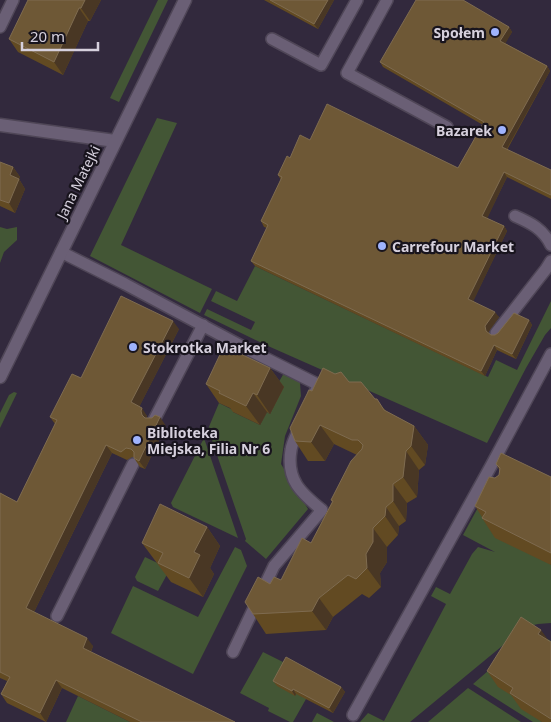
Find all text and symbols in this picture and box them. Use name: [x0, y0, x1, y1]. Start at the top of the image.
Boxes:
scale bar: [22, 20, 99, 52]
place label: Społem: [433, 23, 485, 42]
text: 20 m: [30, 26, 65, 46]
marker: Społem: [489, 26, 501, 38]
place label: Bazarek: [436, 121, 492, 140]
marker: Bazarek: [496, 124, 508, 136]
street label: Jana Matejki: [51, 142, 104, 224]
place label: Carrefour Market: [392, 237, 514, 256]
marker: Carrefour Market: [376, 240, 388, 252]
place label: Stokrotka Market: [143, 338, 267, 357]
marker: Stokrotka Market: [127, 341, 139, 353]
place label: Biblioteka Miejska, Filia Nr 6: [147, 423, 270, 458]
marker: Biblioteka Miejska, Filia Nr 6: [131, 434, 143, 446]

